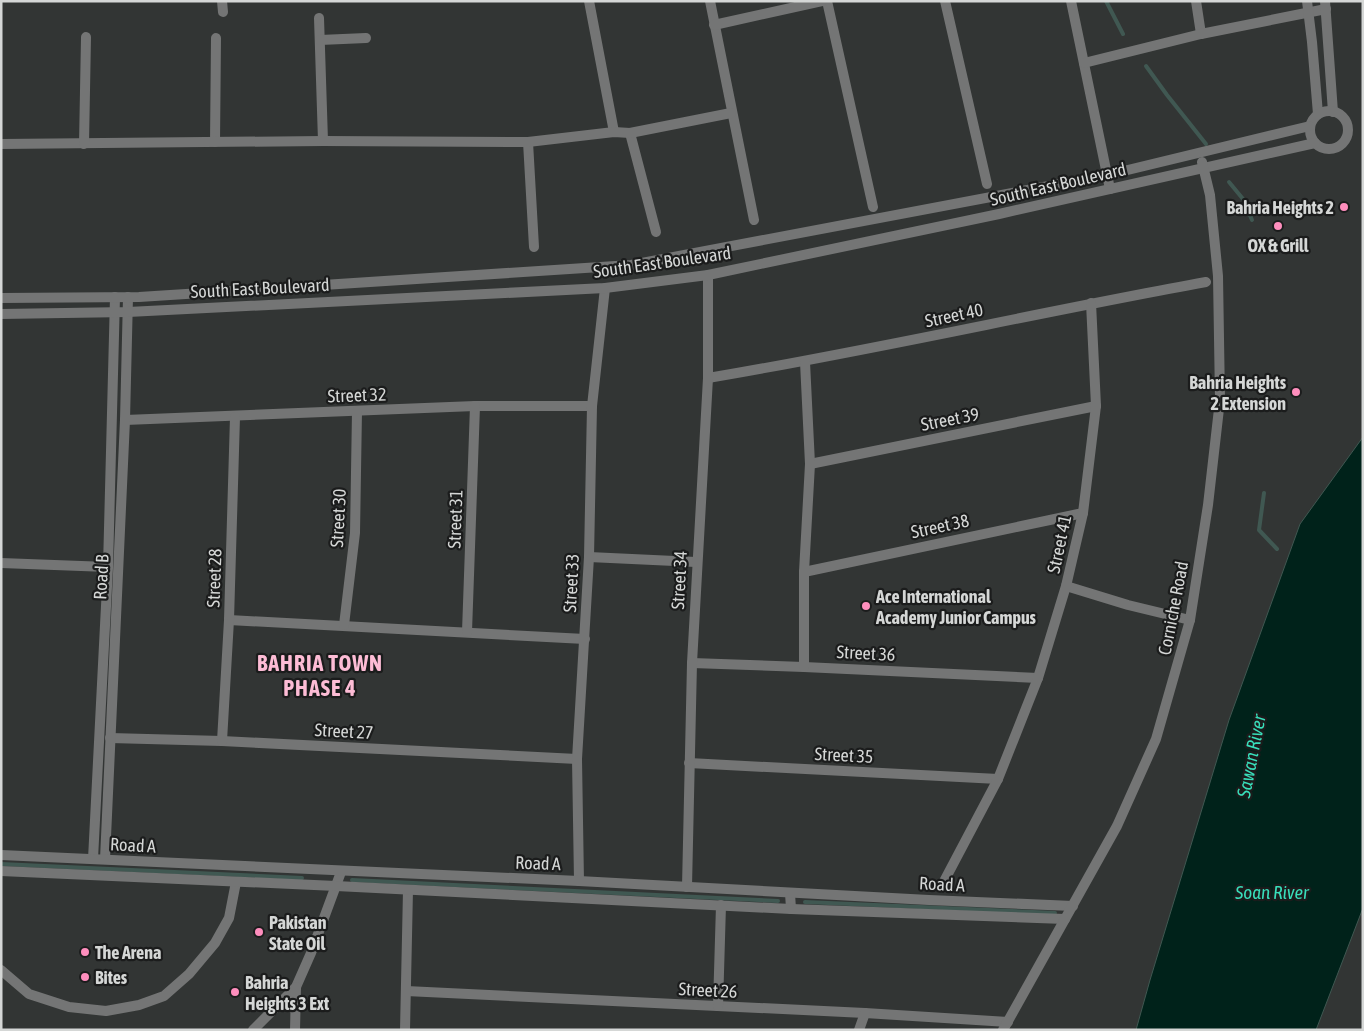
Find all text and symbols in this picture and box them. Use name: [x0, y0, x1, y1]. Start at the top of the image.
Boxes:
street label: South East Boulevard: [988, 158, 1128, 210]
place label: Bahria Heights 2: [1226, 197, 1334, 218]
marker: Bahria Heights 2: [1338, 201, 1350, 213]
marker: OX & Grill: [1272, 220, 1284, 232]
place label: OX & Grill: [1247, 235, 1309, 256]
street label: South East Boulevard: [592, 242, 732, 282]
street label: South East Boulevard: [190, 274, 330, 302]
street label: Street 40: [923, 299, 985, 331]
place label: Bahria Heights 2 Extension: [1189, 372, 1287, 414]
street label: Street 32: [327, 383, 387, 407]
marker: Bahria Heights 2 Extension: [1290, 386, 1302, 398]
street label: Street 39: [919, 403, 981, 435]
street label: Street 30: [326, 488, 350, 548]
street label: Street 31: [443, 489, 467, 549]
street label: Street 38: [909, 510, 971, 542]
street label: Street 41: [1043, 513, 1075, 575]
street label: Street 28: [202, 548, 226, 608]
street label: Street 34: [667, 550, 691, 610]
street label: Road B: [89, 553, 113, 600]
street label: Street 33: [559, 553, 583, 613]
street label: Corniche Road: [1154, 559, 1192, 657]
place label: Ace International Academy Junior Campus: [875, 586, 1037, 628]
marker: Ace International Academy Junior Campus: [860, 600, 872, 612]
street label: Street 36: [836, 641, 896, 665]
district label: BAHRIA TOWN PHASE 4: [257, 650, 383, 701]
water label: Sawan River: [1232, 711, 1270, 800]
street label: Street 27: [314, 719, 374, 743]
street label: Street 35: [814, 743, 874, 767]
street label: Road A: [110, 833, 157, 857]
street label: Road A: [515, 852, 561, 874]
street label: Road A: [919, 872, 966, 896]
water label: Soan River: [1234, 881, 1310, 903]
place label: Pakistan State Oil: [269, 912, 327, 954]
marker: Pakistan State Oil: [253, 926, 265, 938]
place label: The Arena: [95, 942, 161, 963]
marker: The Arena: [79, 946, 91, 958]
place label: Bites: [95, 967, 128, 988]
marker: Bites: [79, 971, 91, 983]
place label: Bahria Heights 3 Ext: [245, 972, 330, 1014]
street label: Street 26: [678, 978, 738, 1002]
marker: Bahria Heights 3 Ext: [229, 986, 241, 998]

